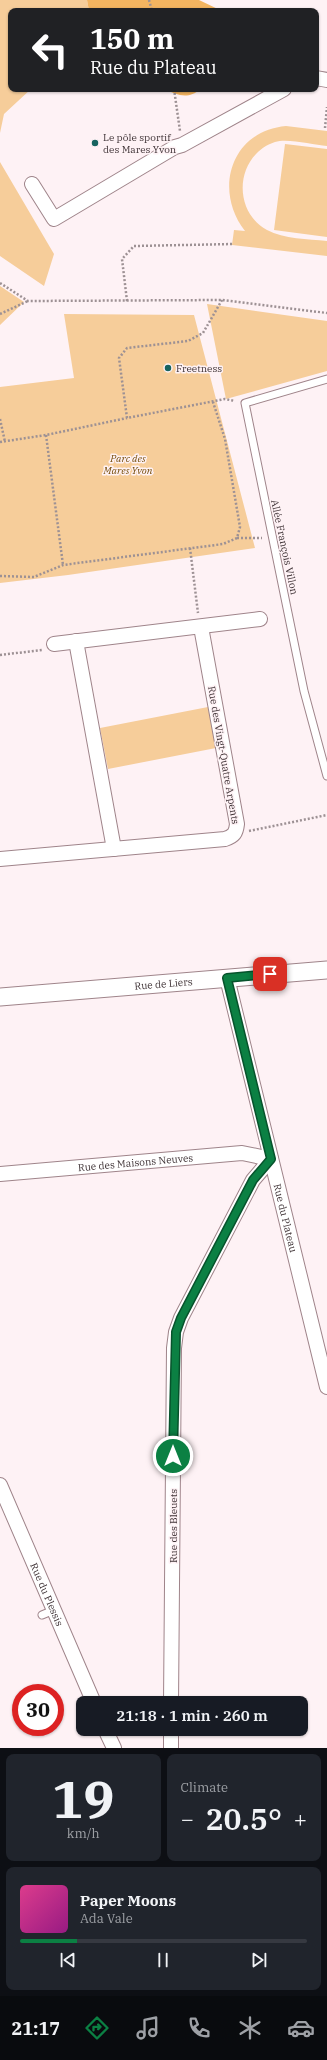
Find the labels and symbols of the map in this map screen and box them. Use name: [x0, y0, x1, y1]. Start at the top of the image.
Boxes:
place label: Le pôle sportif des Mares Yvon: [103, 131, 177, 156]
marker: Le pôle sportif des Mares Yvon: [90, 138, 100, 148]
place label: Freetness: [176, 362, 222, 375]
marker: Freetness: [163, 363, 173, 373]
park label: Parc des Mares Yvon: [103, 452, 153, 477]
street label: Allée François Villon: [268, 498, 301, 596]
street label: Rue des Vingt-Quatre Arpents: [205, 685, 242, 825]
pin: [253, 957, 287, 991]
street label: Rue de Liers: [134, 975, 193, 993]
street label: Rue des Maisons Neuves: [77, 1151, 194, 1174]
street label: Rue du Plateau: [270, 1182, 300, 1254]
position arrow: [152, 1435, 194, 1477]
street label: Rue des Bleuets: [167, 1489, 180, 1563]
street label: Rue du Plessis: [27, 1561, 66, 1628]
speed limit sign: 30: [12, 1684, 64, 1736]

